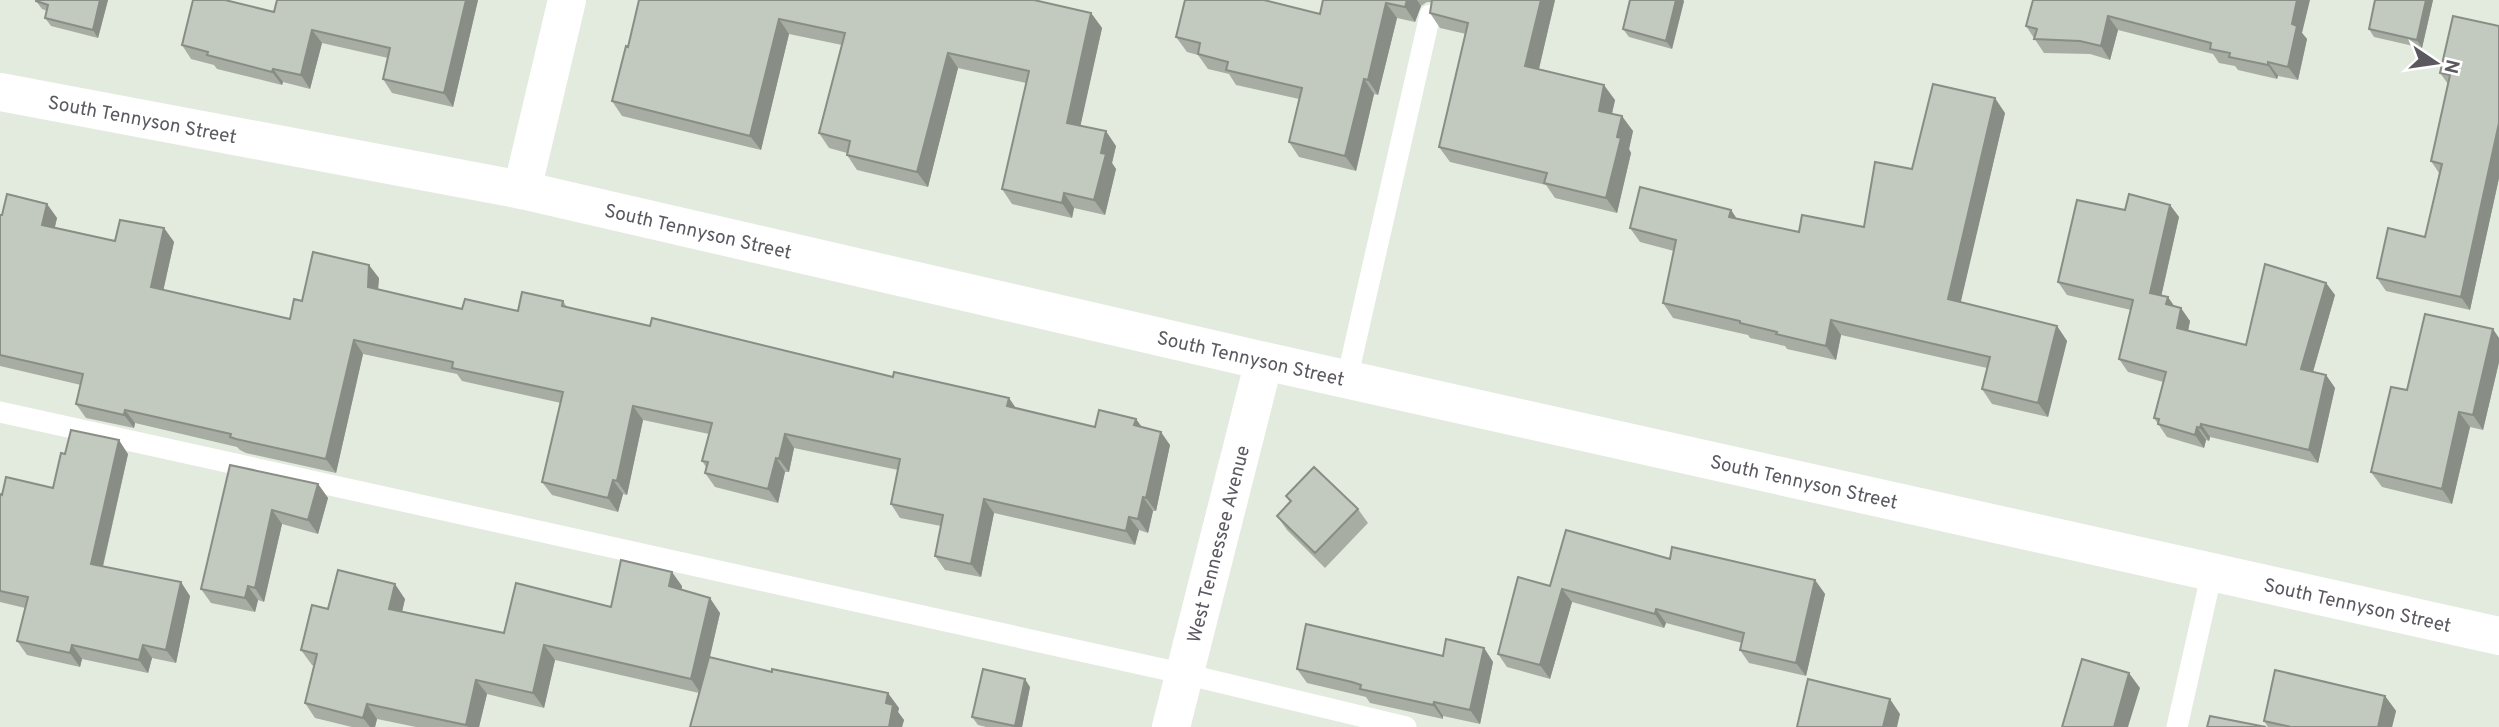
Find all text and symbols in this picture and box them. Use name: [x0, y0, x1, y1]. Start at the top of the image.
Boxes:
north arrow: [2401, 28, 2471, 98]
text: N: [2437, 57, 2464, 76]
street label: South Tennyson Street: [46, 91, 238, 150]
street label: South Tennyson Street: [602, 199, 794, 266]
street label: South Tennyson Street: [1154, 327, 1346, 393]
street label: West Tennessee Avenue: [1183, 443, 1256, 646]
street label: South Tennyson Street: [1708, 451, 1900, 516]
street label: South Tennyson Street: [2261, 574, 2453, 639]

